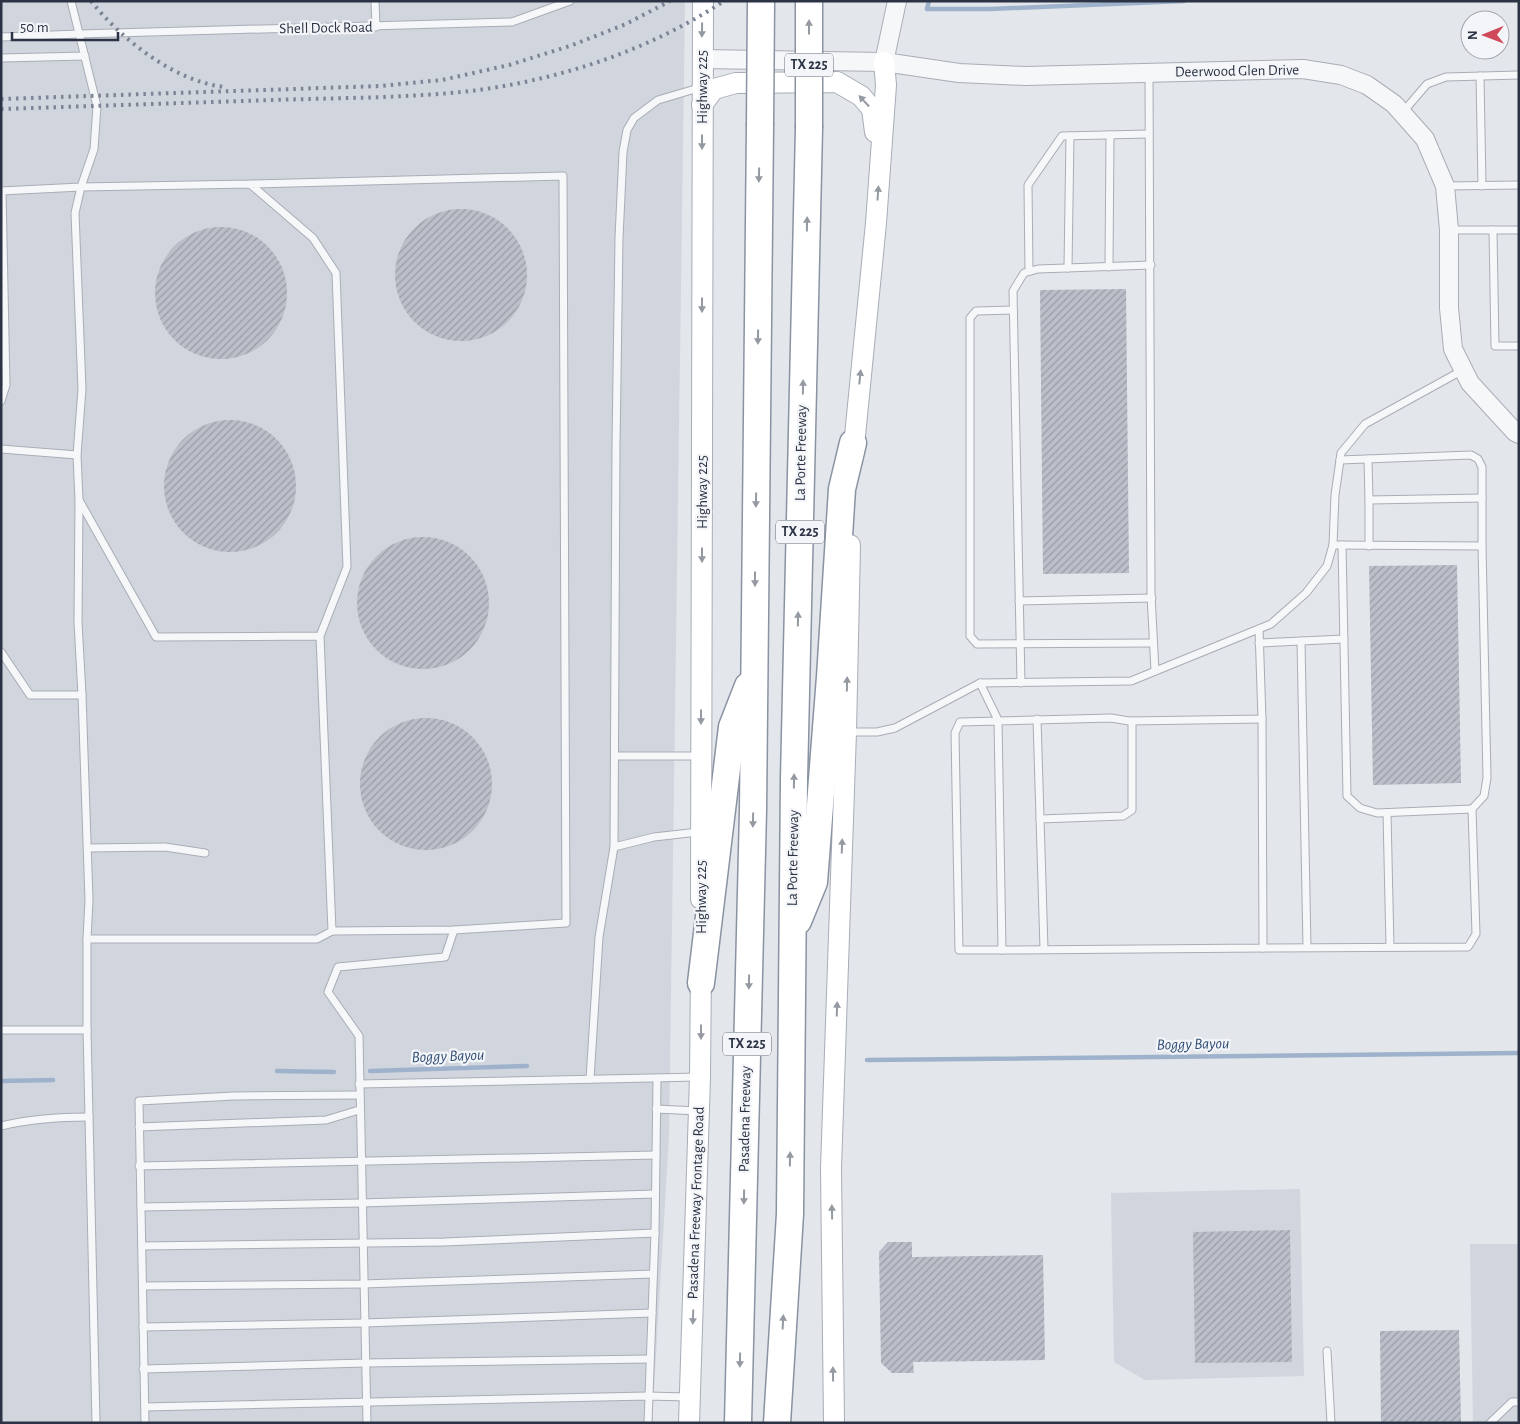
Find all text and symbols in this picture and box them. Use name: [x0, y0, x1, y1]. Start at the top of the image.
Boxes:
scale bar: [12, 10, 119, 42]
north arrow: [1460, 10, 1510, 60]
one-way arrow: [805, 19, 813, 35]
text: 50 m: [20, 20, 49, 35]
street label: Shell Dock Road: [279, 20, 373, 36]
one-way arrow: [698, 22, 706, 38]
text: N: [1466, 30, 1480, 40]
street label: Highway 225: [695, 50, 710, 124]
road number: TX 225: [785, 54, 833, 76]
street label: Deerwood Glen Drive: [1175, 62, 1299, 80]
one-way arrow: [859, 95, 870, 107]
one-way arrow: [698, 135, 706, 151]
one-way arrow: [755, 167, 763, 183]
one-way arrow: [875, 185, 883, 201]
one-way arrow: [803, 216, 811, 232]
one-way arrow: [698, 297, 706, 313]
one-way arrow: [754, 329, 762, 345]
one-way arrow: [856, 369, 864, 385]
one-way arrow: [799, 378, 807, 394]
street label: La Porte Freeway: [793, 404, 809, 501]
street label: Highway 225: [695, 455, 710, 529]
one-way arrow: [752, 492, 760, 508]
road number: TX 225: [776, 520, 824, 544]
one-way arrow: [698, 547, 706, 563]
one-way arrow: [751, 571, 759, 587]
one-way arrow: [794, 611, 802, 627]
one-way arrow: [843, 676, 851, 692]
one-way arrow: [697, 710, 705, 726]
one-way arrow: [790, 773, 798, 789]
street label: La Porte Freeway: [785, 809, 801, 906]
one-way arrow: [748, 812, 756, 828]
one-way arrow: [838, 838, 846, 854]
street label: Highway 225: [694, 860, 709, 934]
one-way arrow: [744, 974, 752, 990]
one-way arrow: [833, 1001, 841, 1017]
one-way arrow: [697, 1024, 705, 1040]
road number: TX 225: [723, 1032, 771, 1056]
water label: Boggy Bayou: [1156, 1035, 1230, 1053]
water label: Boggy Bayou: [411, 1047, 485, 1065]
street label: Pasadena Freeway: [737, 1065, 753, 1172]
street label: Pasadena Freeway Frontage Road: [685, 1106, 707, 1300]
one-way arrow: [786, 1151, 794, 1167]
one-way arrow: [739, 1189, 747, 1205]
one-way arrow: [827, 1203, 835, 1219]
one-way arrow: [689, 1309, 697, 1325]
one-way arrow: [780, 1313, 788, 1329]
one-way arrow: [736, 1352, 744, 1368]
one-way arrow: [829, 1366, 837, 1382]

